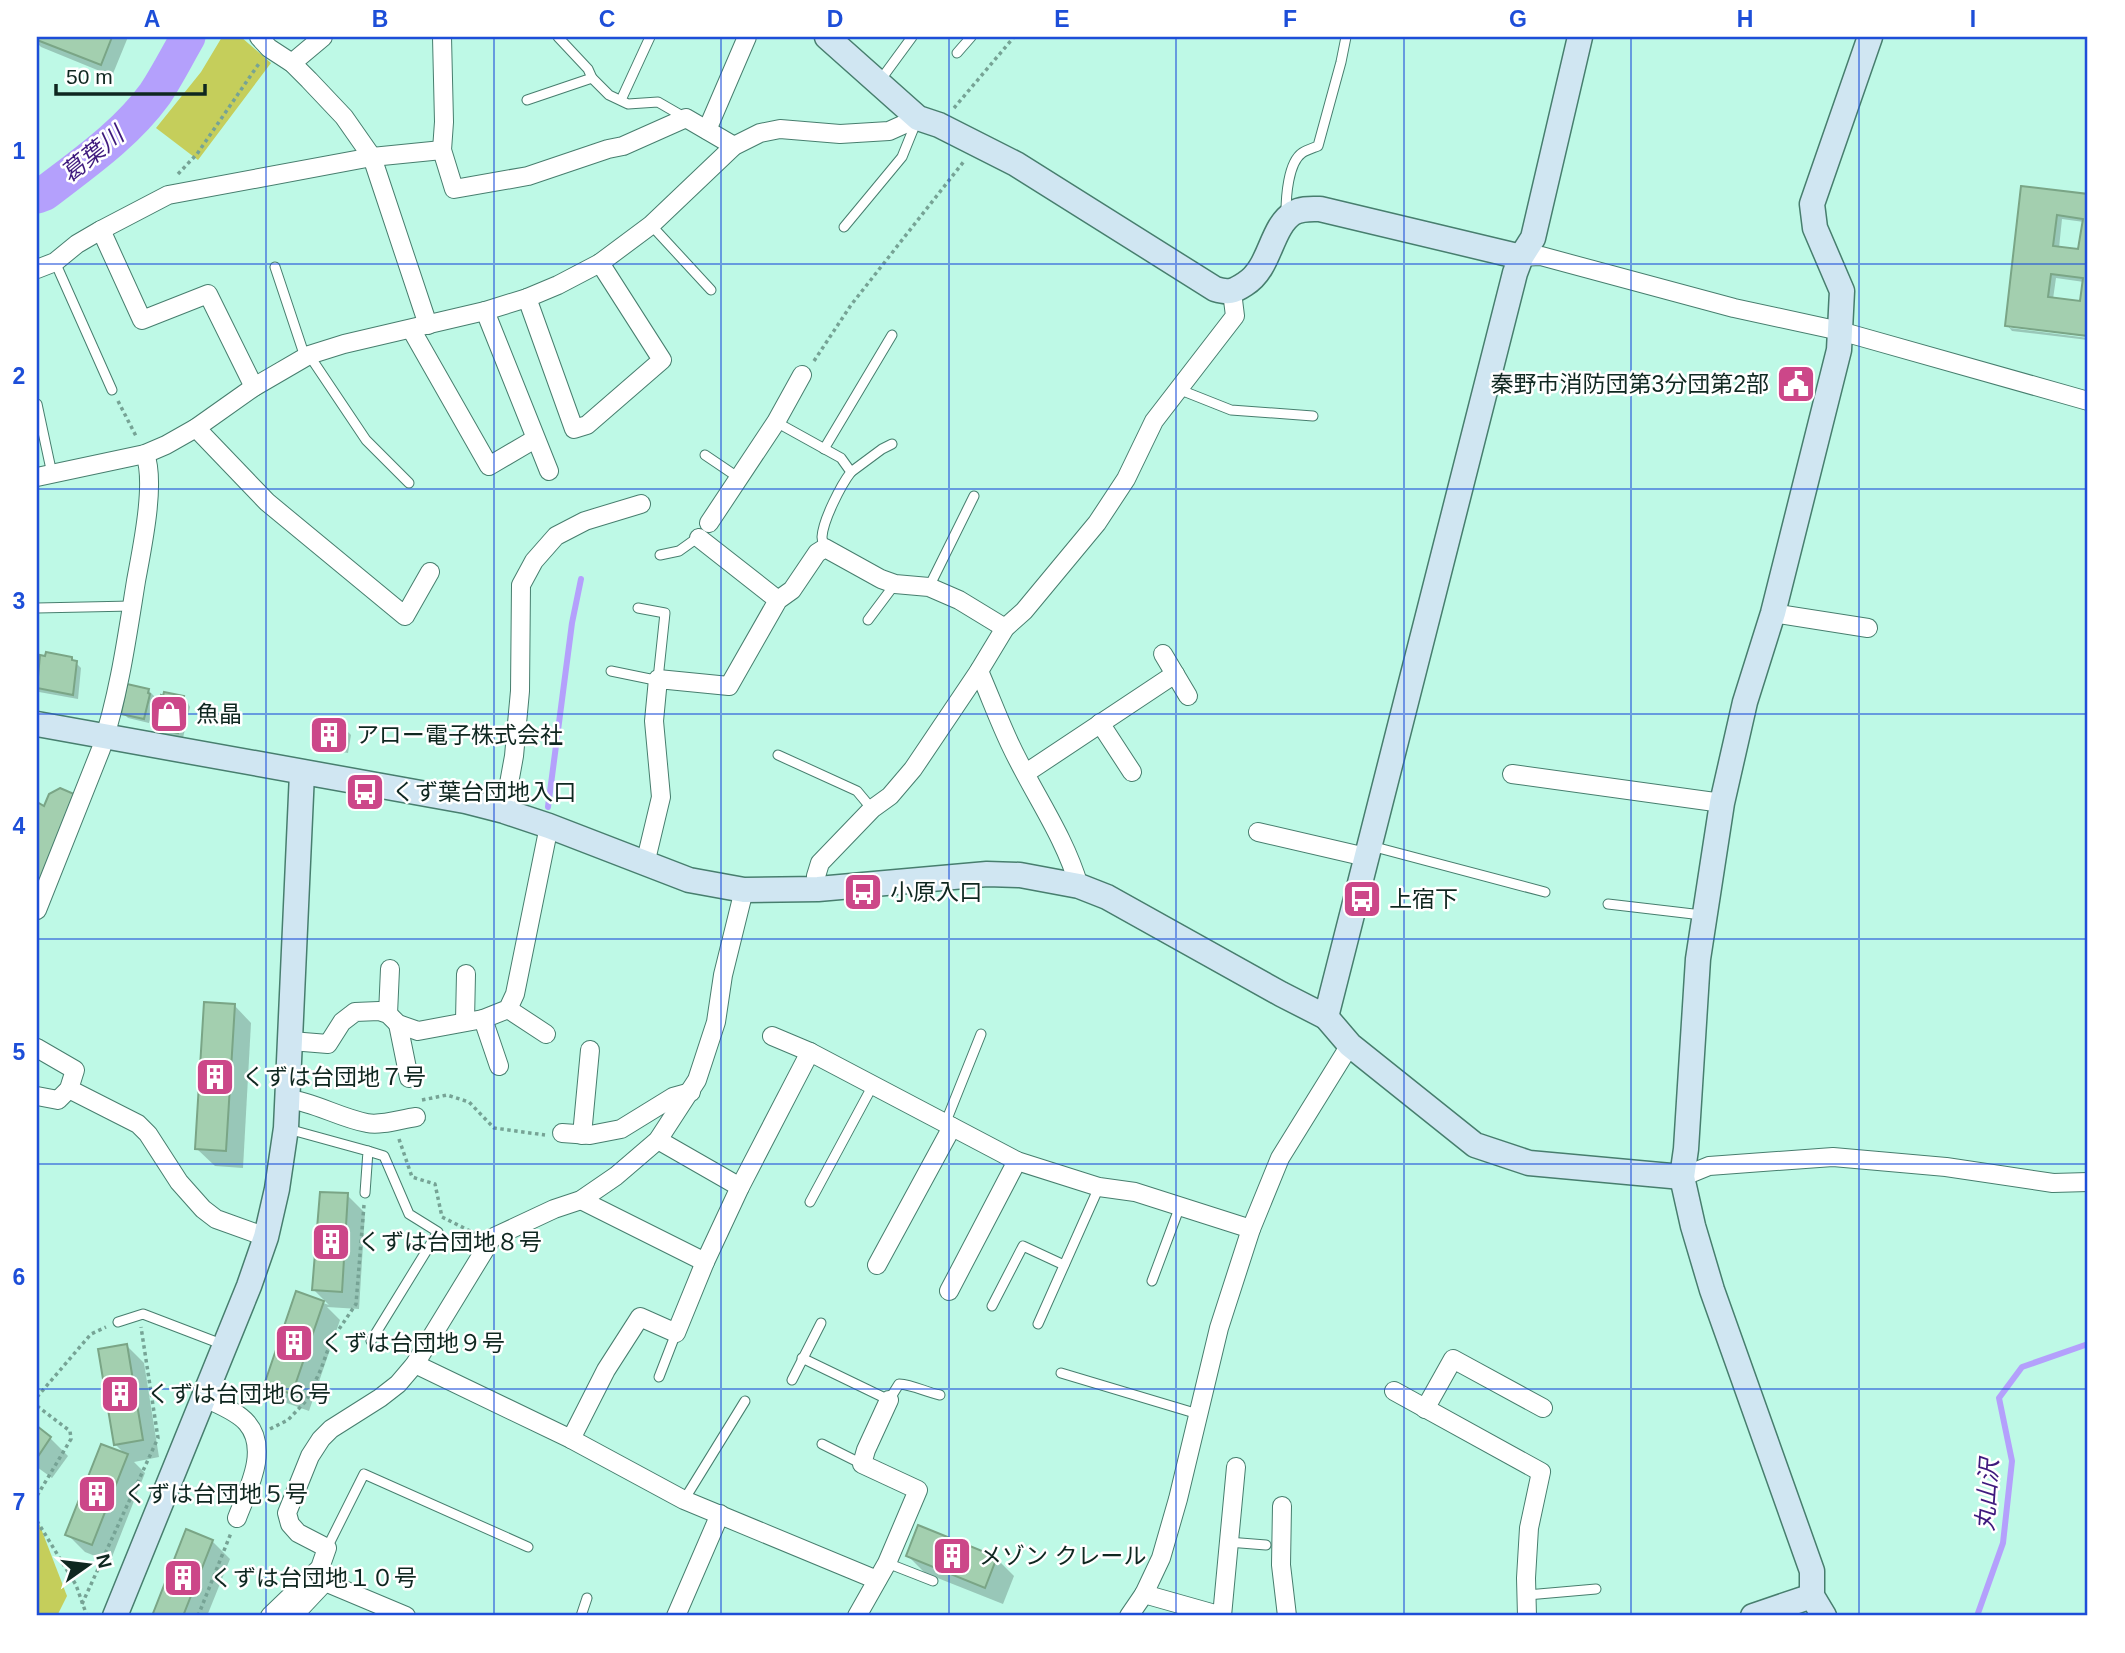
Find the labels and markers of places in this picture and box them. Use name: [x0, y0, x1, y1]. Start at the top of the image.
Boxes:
public building icon: 秦野市消防団第3分団第2部: [1775, 363, 1817, 405]
place label: 秦野市消防団第3分団第2部: [1490, 371, 1769, 397]
shop icon: 魚晶: [148, 693, 190, 735]
place label: 魚晶: [196, 701, 242, 727]
building icon: アロー電子株式会社: [308, 714, 350, 756]
place label: アロー電子株式会社: [356, 722, 563, 748]
bus stop icon: くず葉台団地入口: [344, 771, 386, 813]
place label: くず葉台団地入口: [392, 779, 576, 805]
bus stop icon: 小原入口: [842, 871, 884, 913]
bus stop icon: 上宿下: [1341, 878, 1383, 920]
place label: 小原入口: [890, 879, 982, 905]
place label: 上宿下: [1389, 886, 1458, 912]
building icon: くずは台団地７号: [194, 1056, 236, 1098]
place label: くずは台団地７号: [242, 1064, 426, 1090]
building icon: くずは台団地８号: [310, 1221, 352, 1263]
place label: くずは台団地８号: [358, 1229, 542, 1255]
building icon: くずは台団地９号: [273, 1322, 315, 1364]
place label: くずは台団地９号: [321, 1330, 505, 1356]
building icon: くずは台団地６号: [99, 1373, 141, 1415]
place label: くずは台団地６号: [147, 1381, 331, 1407]
building icon: くずは台団地５号: [76, 1473, 118, 1515]
place label: くずは台団地５号: [124, 1481, 308, 1507]
building icon: メゾン クレール: [931, 1535, 973, 1577]
place label: メゾン クレール: [979, 1543, 1146, 1569]
building icon: くずは台団地１０号: [162, 1557, 204, 1599]
place label: くずは台団地１０号: [210, 1565, 417, 1591]

